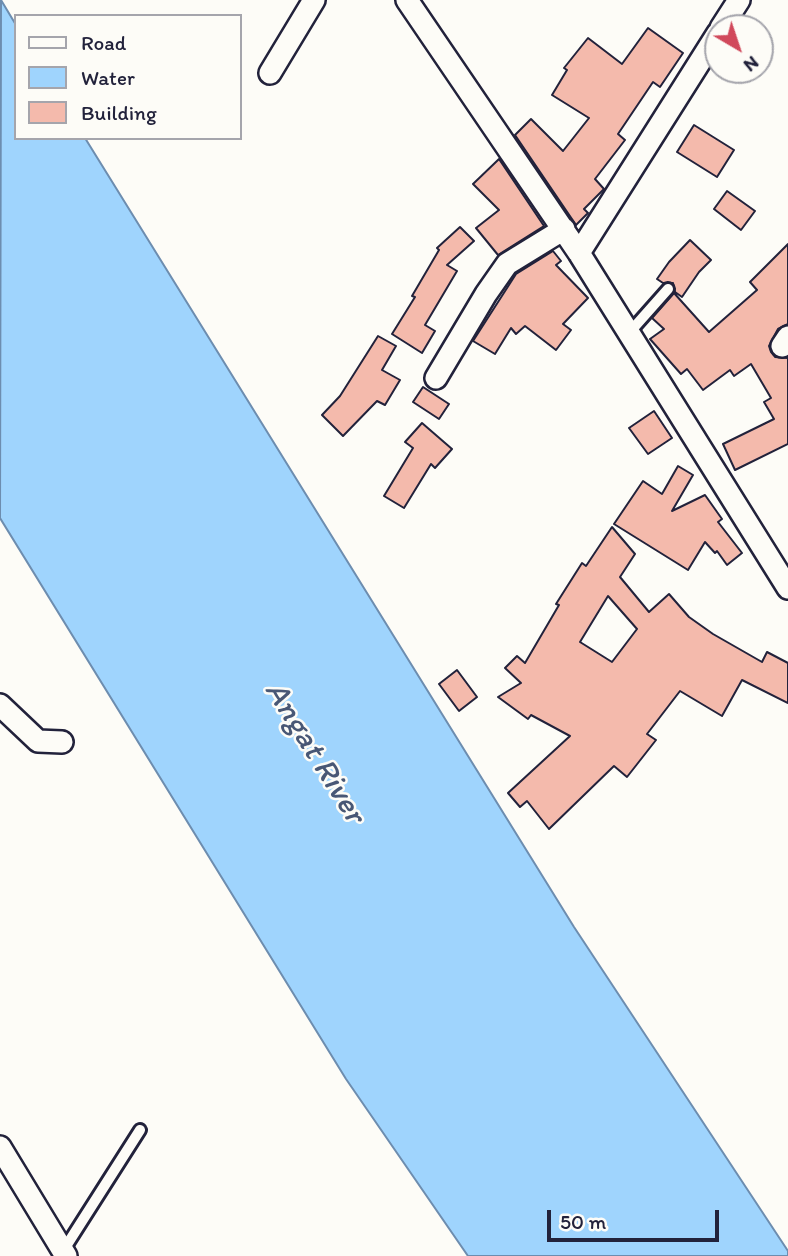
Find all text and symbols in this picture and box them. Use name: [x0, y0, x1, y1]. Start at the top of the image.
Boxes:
legend: [14, 14, 242, 140]
north arrow: [704, 14, 774, 84]
text: Road: [81, 30, 126, 55]
text: N: [739, 51, 763, 77]
text: Water: [81, 65, 135, 90]
text: Building: [81, 100, 157, 125]
water label: Angat River: [255, 675, 373, 831]
scale bar: [550, 1196, 722, 1240]
text: 50 m: [560, 1209, 606, 1234]

